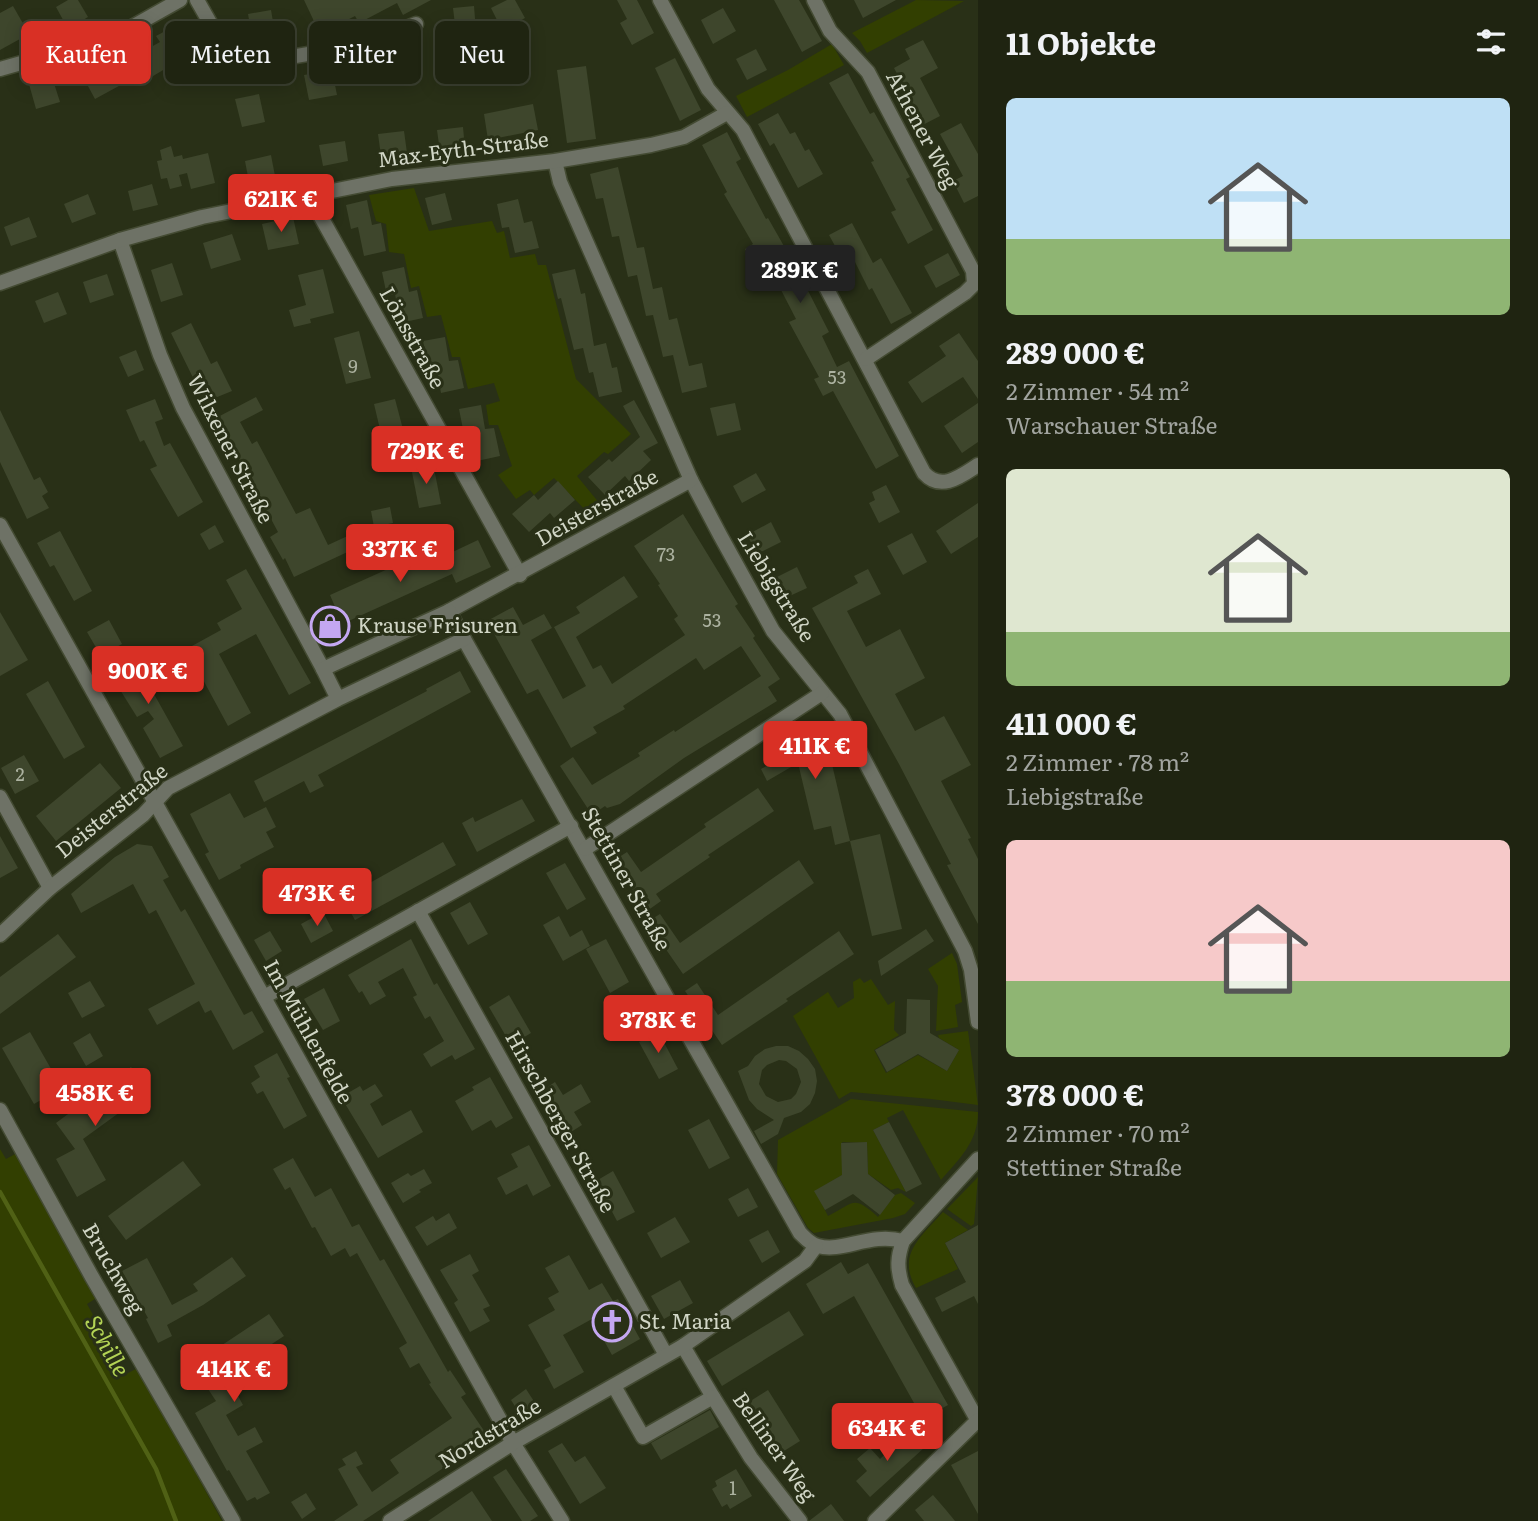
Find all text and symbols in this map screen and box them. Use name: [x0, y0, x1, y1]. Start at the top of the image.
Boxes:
text: 11 Objekte: [1006, 20, 1156, 64]
chip: Kaufen: [21, 21, 151, 84]
chip: Mieten: [165, 21, 295, 84]
chip: Filter: [309, 21, 421, 84]
chip: Neu: [435, 21, 529, 84]
icon: filters: [1472, 23, 1510, 61]
street label: Athener Weg: [880, 64, 968, 194]
street label: Max-Eyth-Straße: [375, 122, 550, 173]
icon: home: [1195, 144, 1321, 270]
pin: 621K €: [224, 174, 338, 234]
text: 621K €: [244, 180, 318, 214]
pin: 289K €: [743, 246, 857, 305]
text: 289K €: [761, 251, 839, 285]
street label: Lönsstraße: [373, 280, 455, 394]
text: 289 000 €: [1006, 329, 1145, 373]
house number: 9: [348, 352, 358, 379]
house number: 53: [828, 363, 846, 390]
street label: Wilxener Straße: [181, 368, 283, 528]
text: 2 Zimmer · 54 m²: [1006, 373, 1189, 407]
text: Warschauer Straße: [1006, 407, 1217, 441]
pin: 729K €: [369, 426, 483, 486]
text: 729K €: [388, 432, 464, 466]
street label: Deisterstraße: [529, 459, 663, 552]
icon: home: [1195, 515, 1321, 641]
pin: 337K €: [343, 524, 457, 584]
street label: Liebigstraße: [732, 524, 825, 647]
text: 337K €: [362, 530, 438, 564]
house number: 73: [657, 540, 675, 567]
shop icon: Krause Frisuren: [309, 605, 351, 647]
house number: 53: [703, 606, 721, 633]
place label: Krause Frisuren: [357, 608, 518, 639]
pin: 900K €: [91, 646, 205, 706]
text: 900K €: [108, 652, 188, 686]
text: 411 000 €: [1006, 700, 1137, 744]
pin: 411K €: [758, 722, 872, 781]
text: 411K €: [779, 727, 851, 761]
text: 2 Zimmer · 78 m²: [1006, 744, 1189, 778]
street label: Deisterstraße: [48, 754, 173, 864]
house number: 2: [15, 760, 25, 787]
text: Liebigstraße: [1006, 778, 1143, 812]
street label: Stettiner Straße: [576, 800, 681, 956]
pin: 473K €: [260, 869, 374, 928]
text: 473K €: [279, 874, 355, 908]
icon: home: [1195, 886, 1321, 1012]
street label: Im Mühlenfelde: [258, 953, 363, 1109]
pin: 378K €: [601, 996, 715, 1055]
text: 378K €: [620, 1001, 697, 1035]
street label: Hirschberger Straße: [499, 1024, 625, 1218]
pin: 458K €: [38, 1068, 152, 1128]
text: 378 000 €: [1006, 1071, 1144, 1115]
text: 458K €: [56, 1074, 134, 1108]
text: 2 Zimmer · 70 m²: [1006, 1115, 1190, 1149]
text: Stettiner Straße: [1006, 1149, 1182, 1183]
street label: Bruchweg: [77, 1216, 154, 1319]
church icon: St. Maria: [591, 1301, 633, 1343]
place label: St. Maria: [639, 1304, 732, 1335]
water label: Schille: [78, 1308, 140, 1382]
pin: 414K €: [177, 1344, 291, 1404]
text: 414K €: [196, 1350, 272, 1384]
street label: Belliner Weg: [727, 1384, 826, 1507]
street label: Nordstraße: [432, 1389, 546, 1475]
pin: 634K €: [830, 1404, 944, 1463]
text: 634K €: [848, 1409, 926, 1443]
house number: 1: [729, 1474, 737, 1501]

